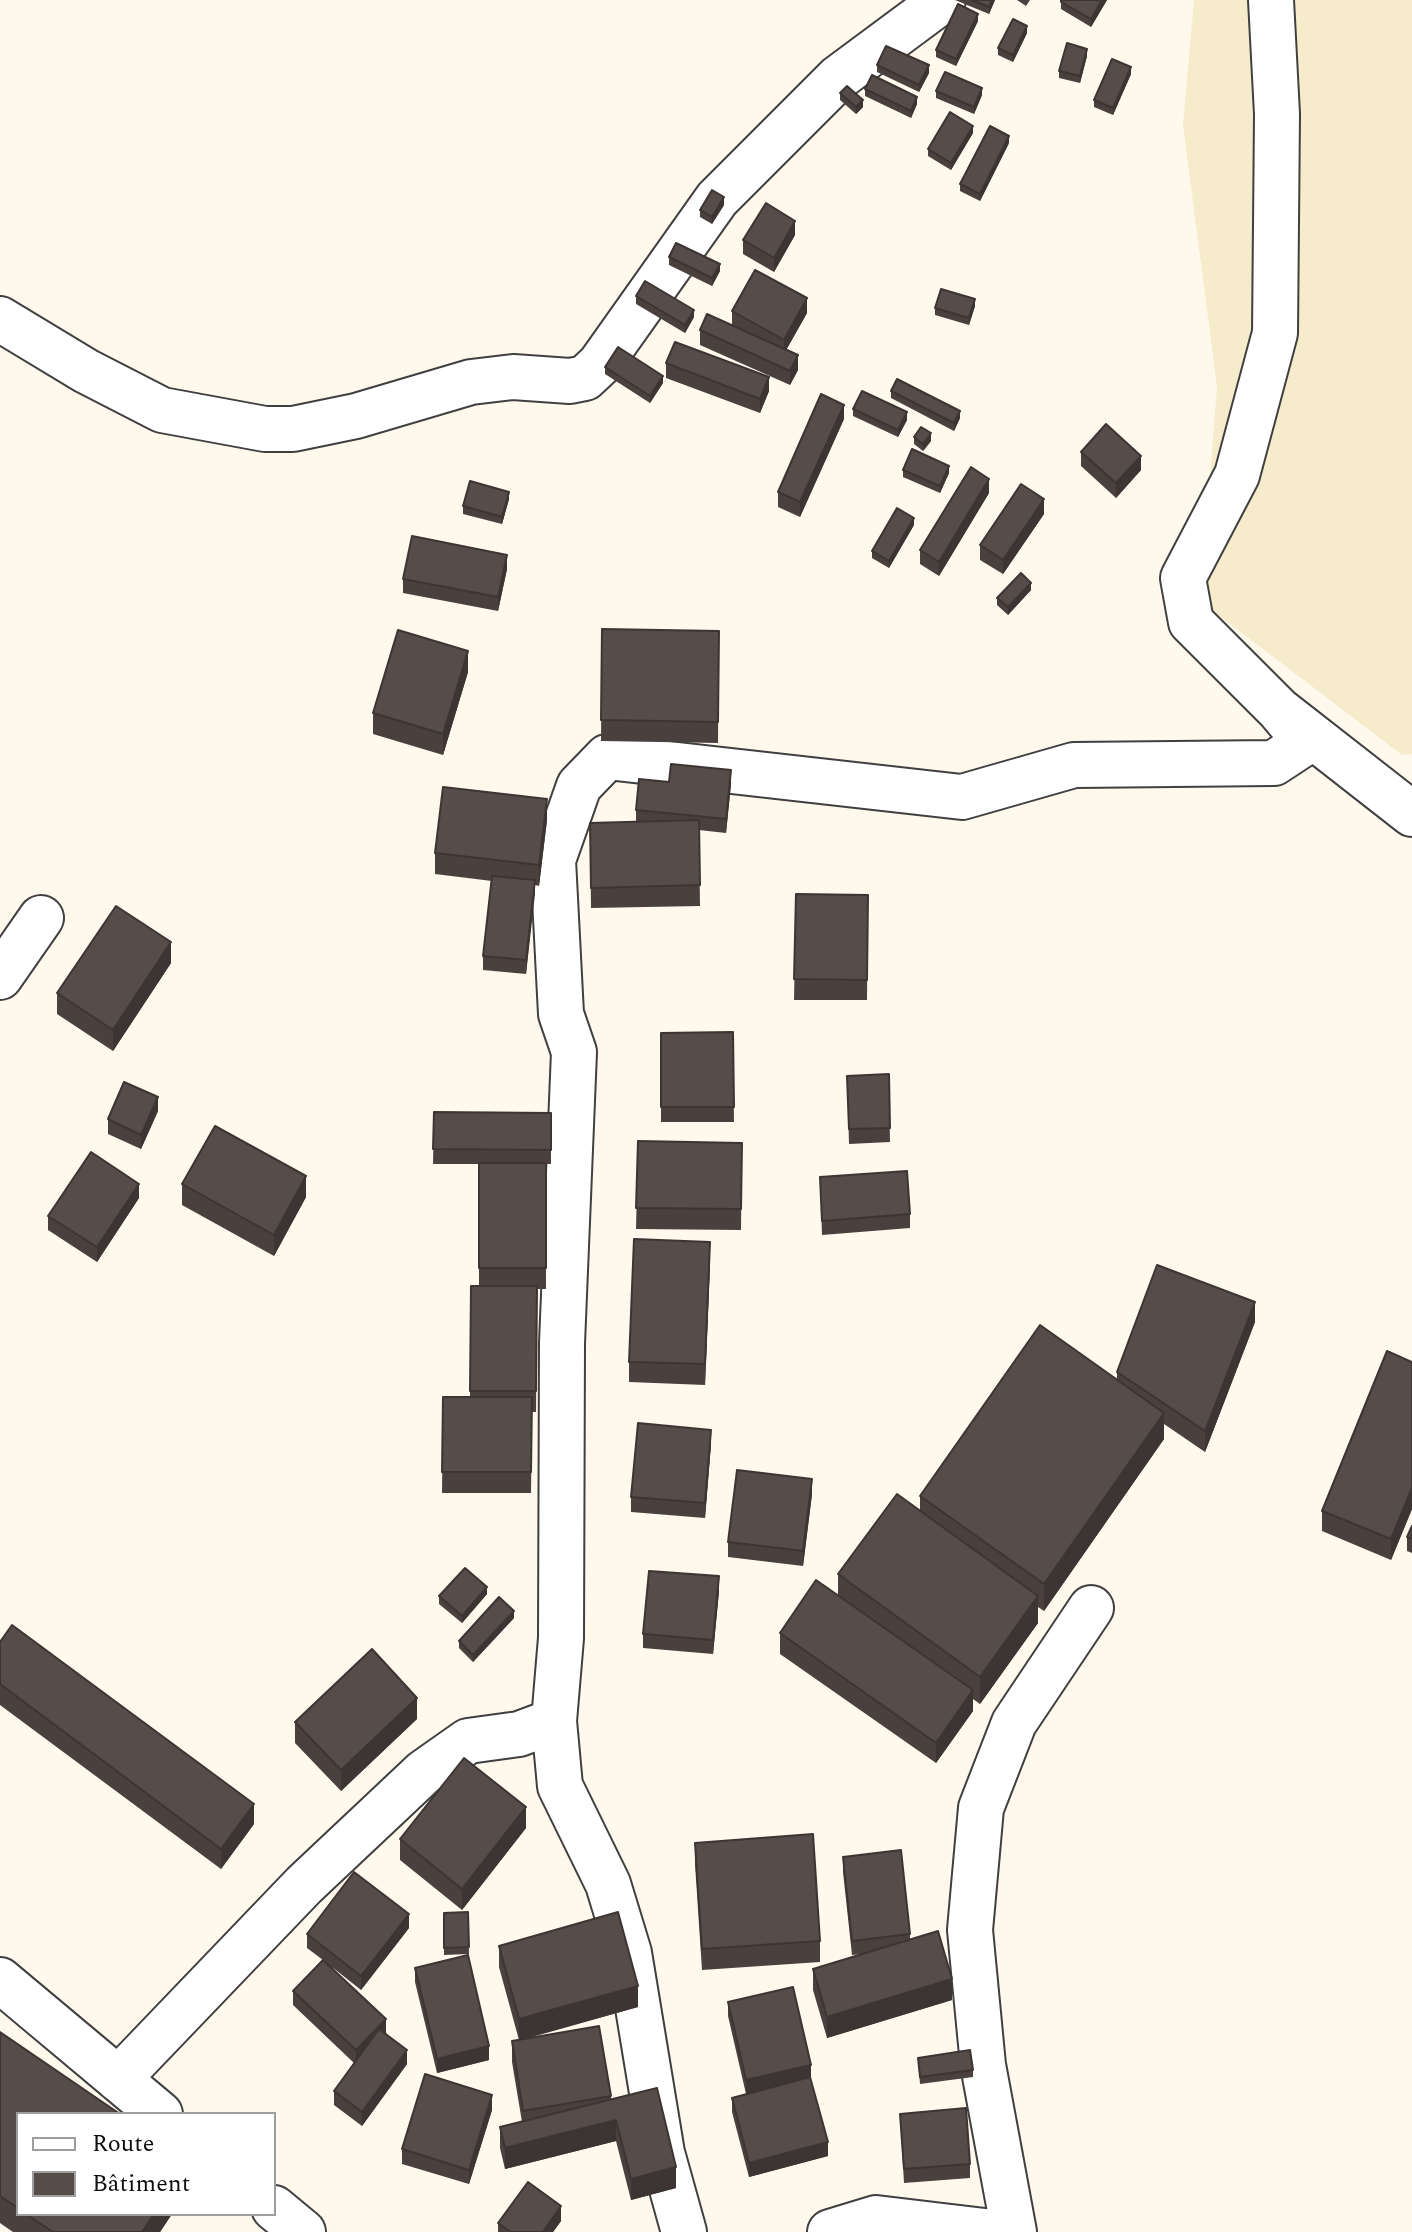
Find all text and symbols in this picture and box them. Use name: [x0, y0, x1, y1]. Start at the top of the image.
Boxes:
legend: [16, 2112, 276, 2216]
text: Route: [92, 2126, 154, 2162]
text: Bâtiment: [92, 2166, 190, 2202]

